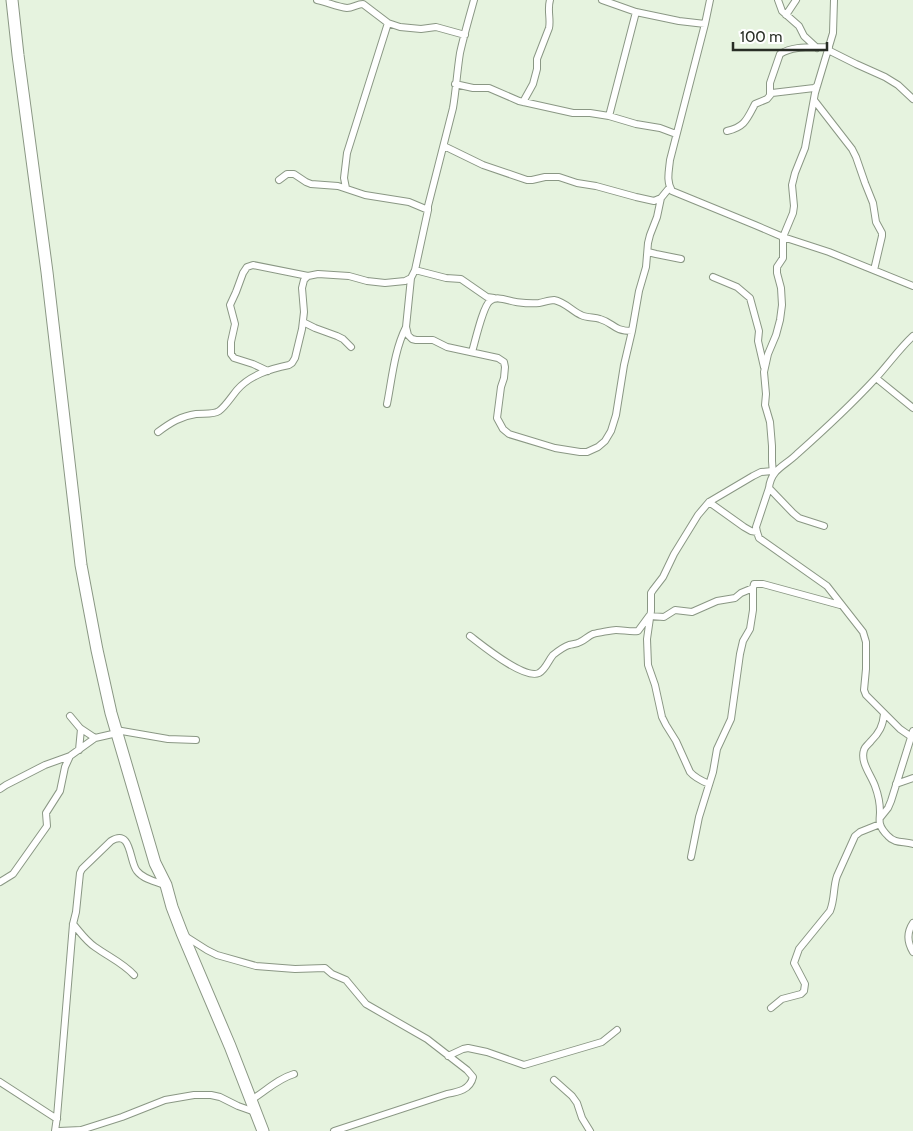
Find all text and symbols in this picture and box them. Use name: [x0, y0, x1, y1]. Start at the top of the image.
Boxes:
scale bar: [733, 20, 827, 52]
text: 100 m: [740, 28, 782, 46]

